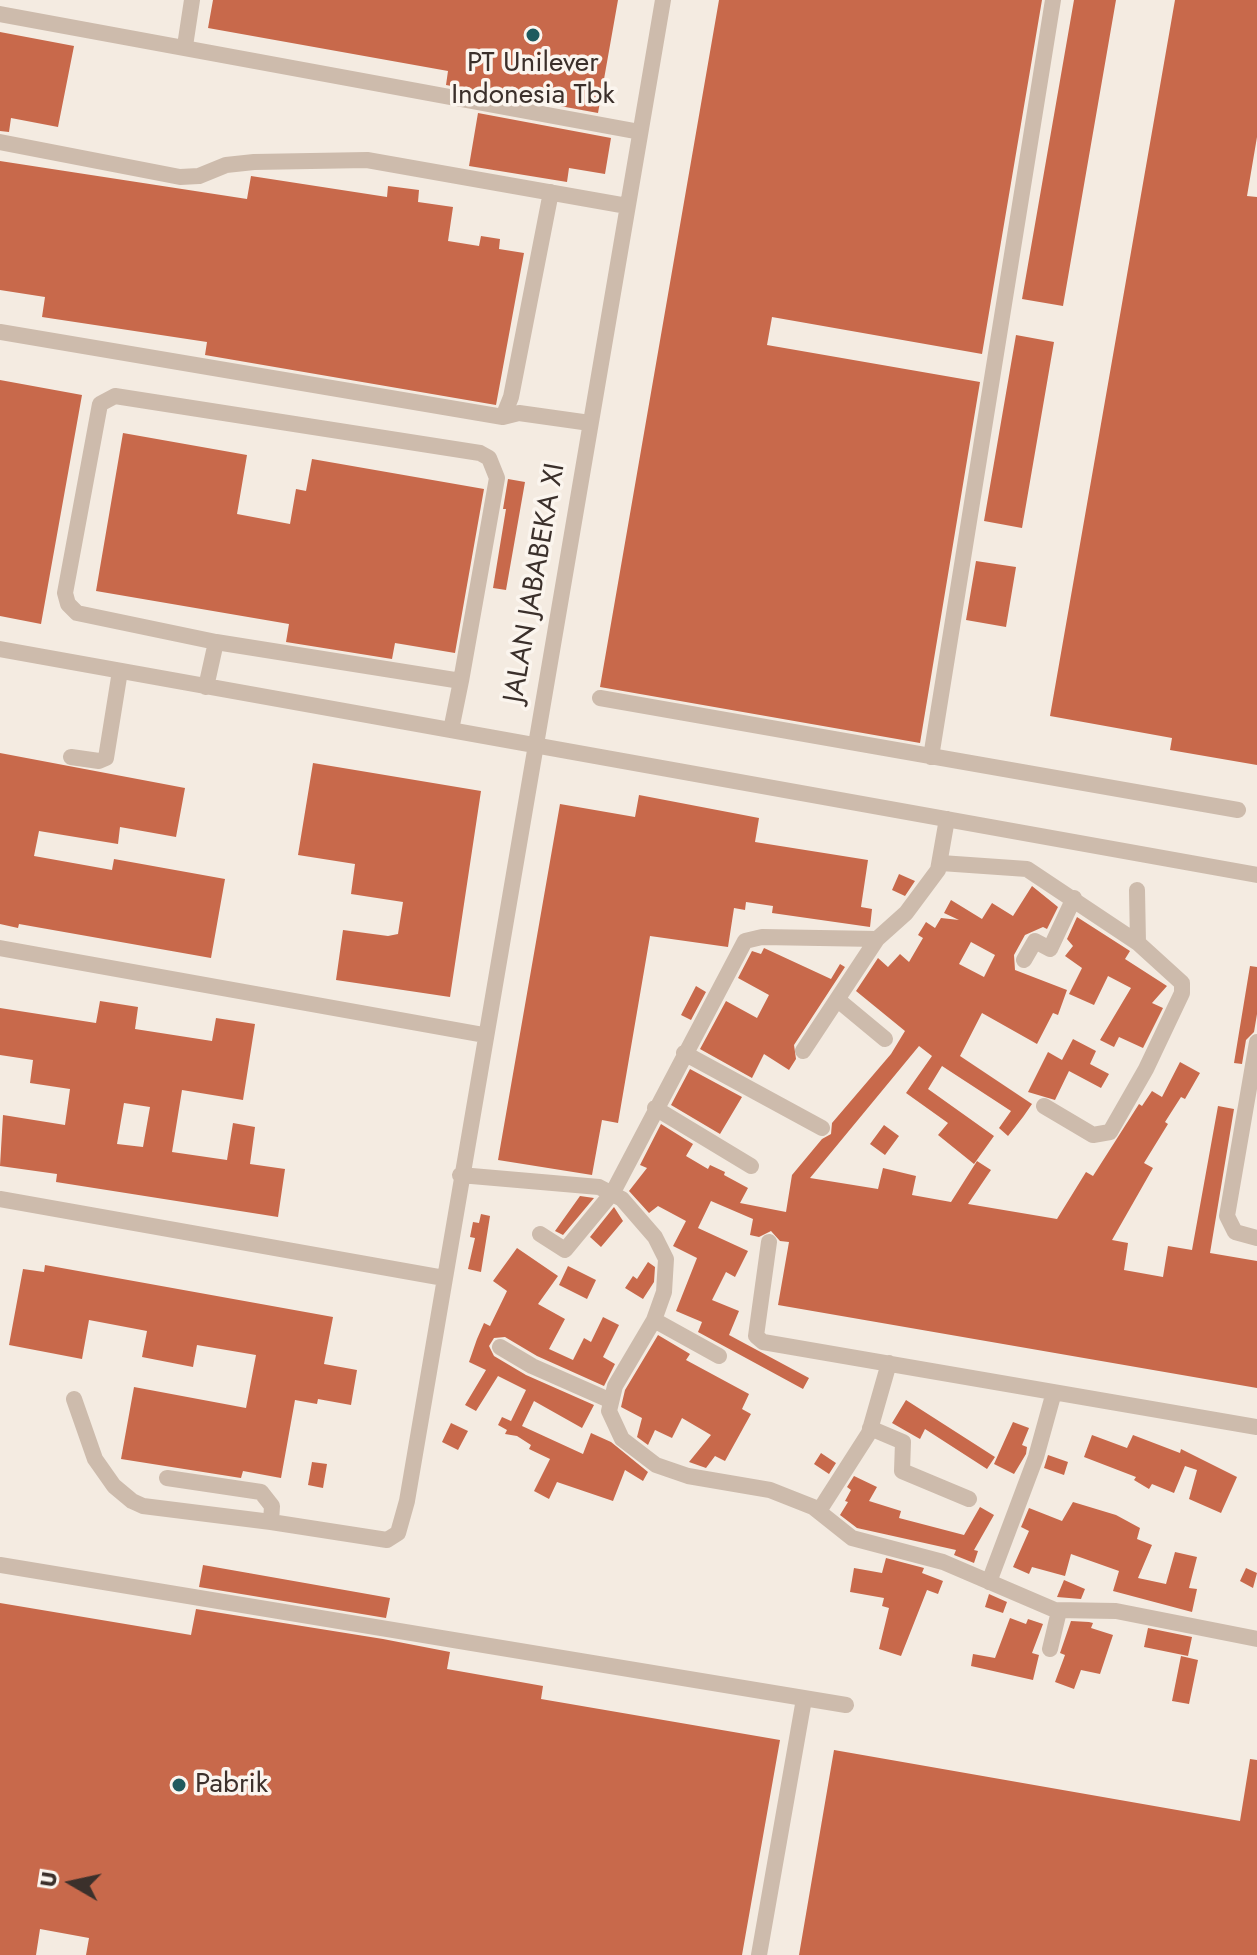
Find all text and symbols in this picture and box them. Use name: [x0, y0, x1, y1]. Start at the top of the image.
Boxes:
marker: PT Unilever Indonesia Tbk: [524, 26, 542, 44]
place label: PT Unilever Indonesia Tbk: [451, 47, 615, 113]
street label: JALAN JABABEKA XI: [498, 461, 574, 705]
place label: Pabrik: [195, 1768, 268, 1802]
marker: Pabrik: [170, 1776, 188, 1794]
north arrow: [32, 1843, 112, 1923]
text: U: [31, 1869, 65, 1889]

